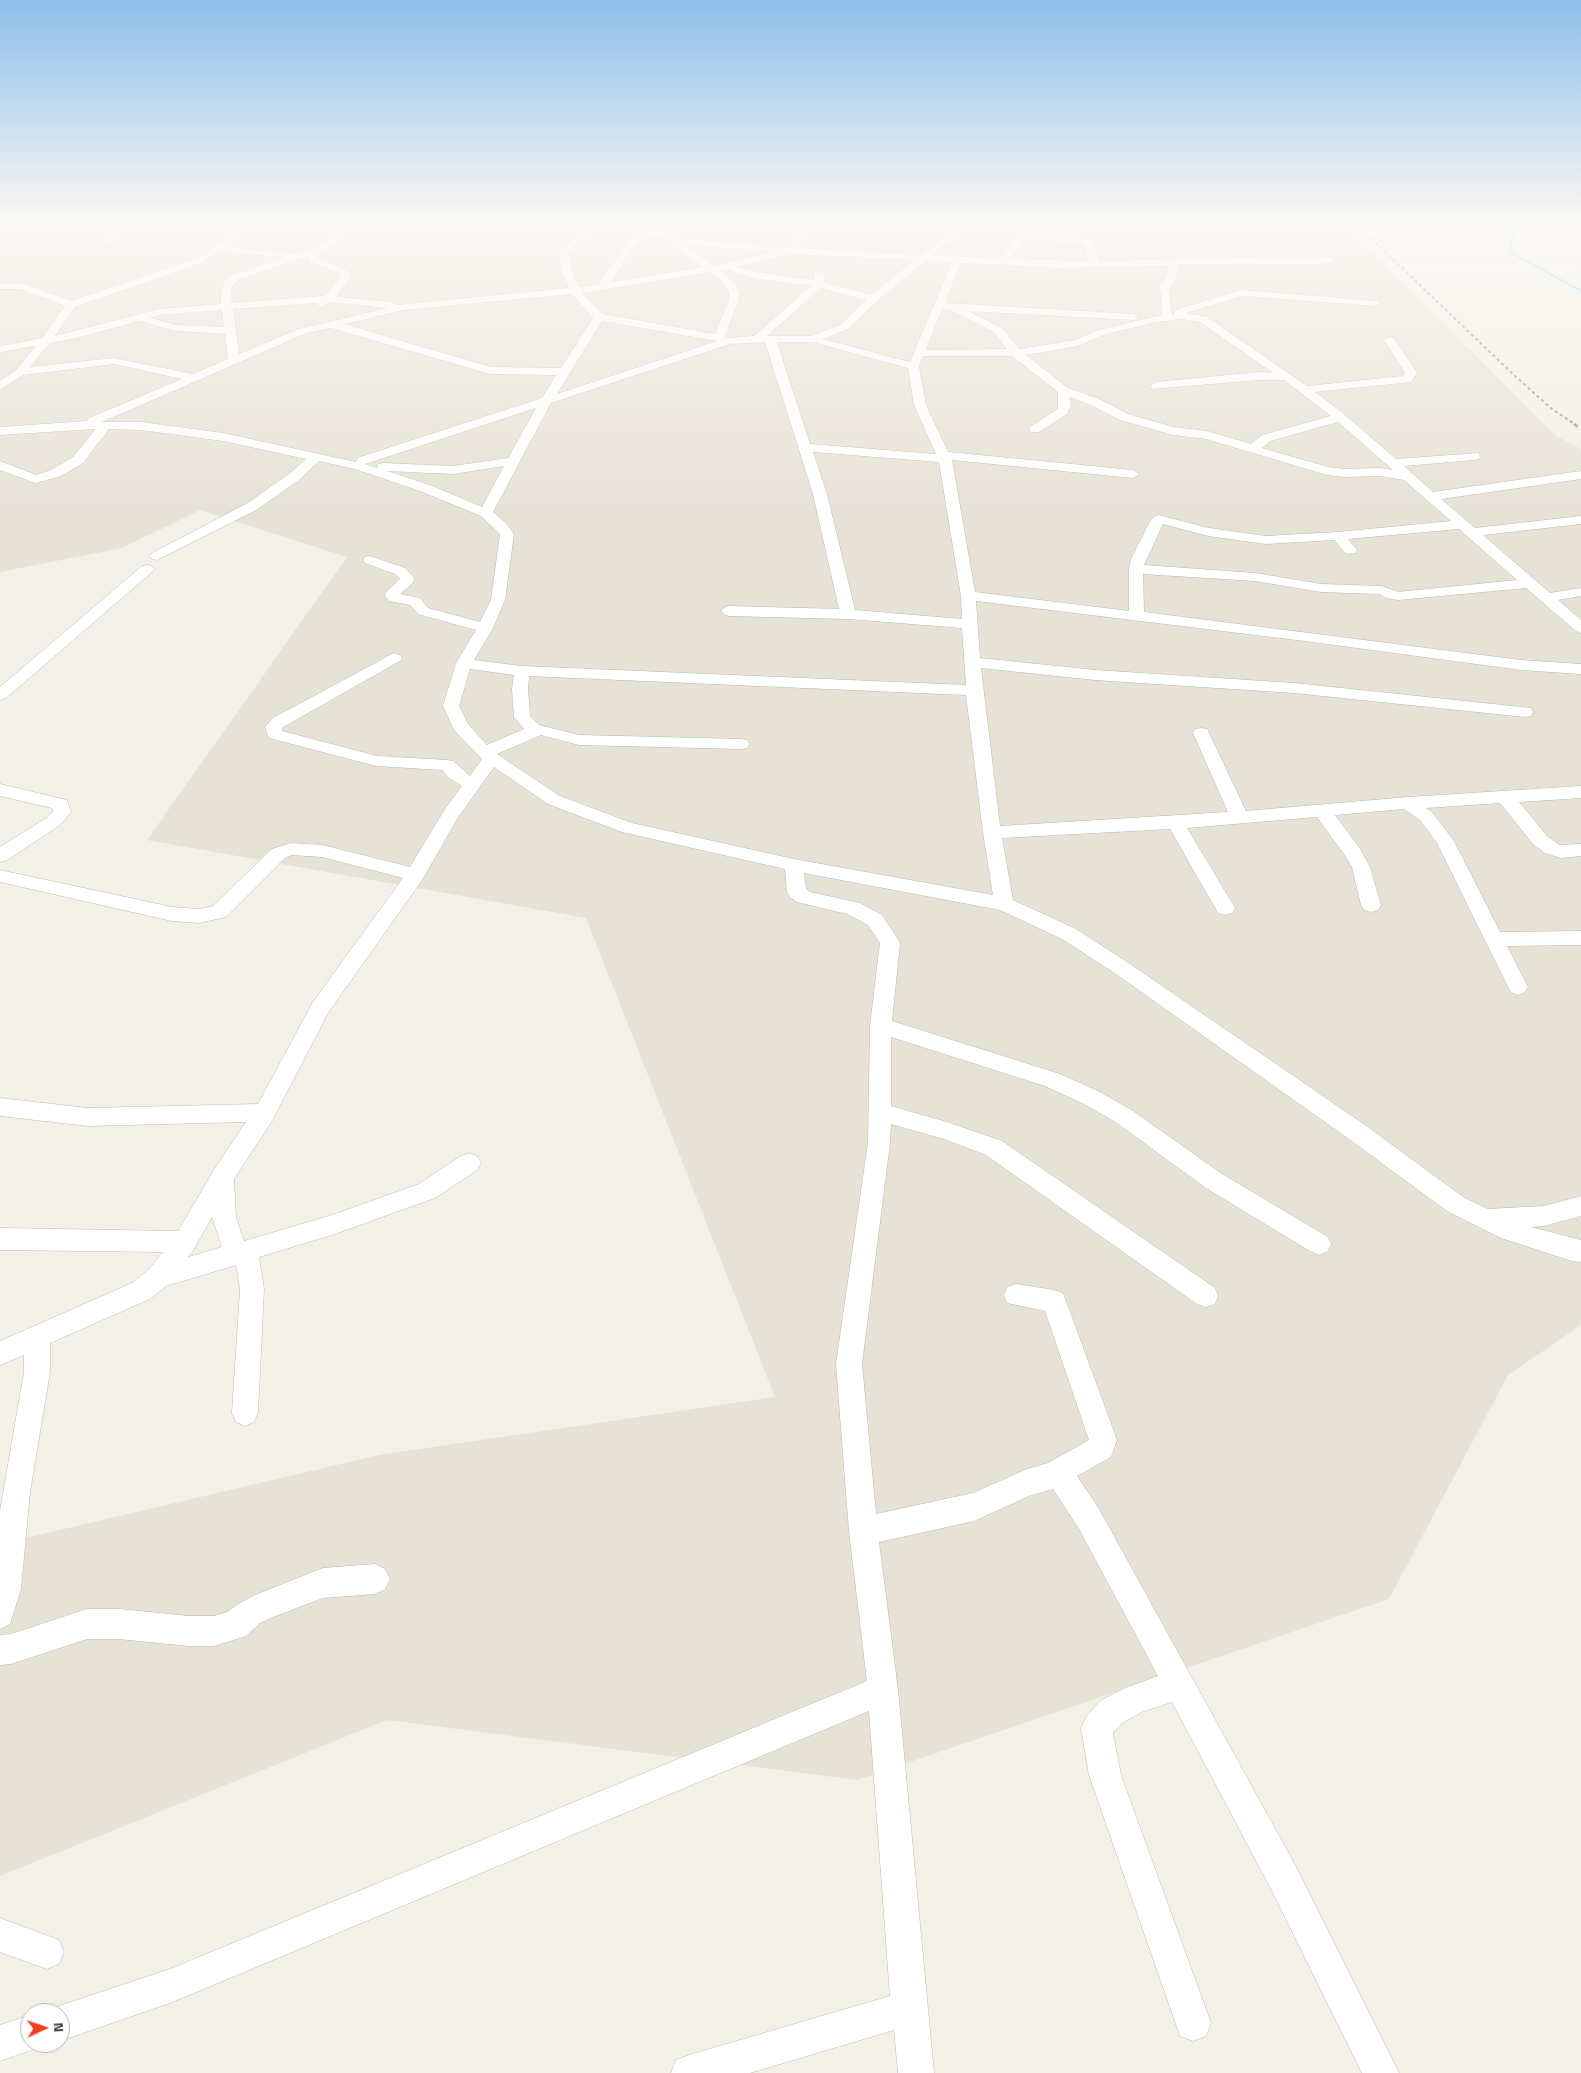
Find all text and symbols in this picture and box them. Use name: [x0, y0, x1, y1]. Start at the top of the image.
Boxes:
north arrow: [20, 2003, 70, 2053]
text: N: [49, 2022, 70, 2033]

